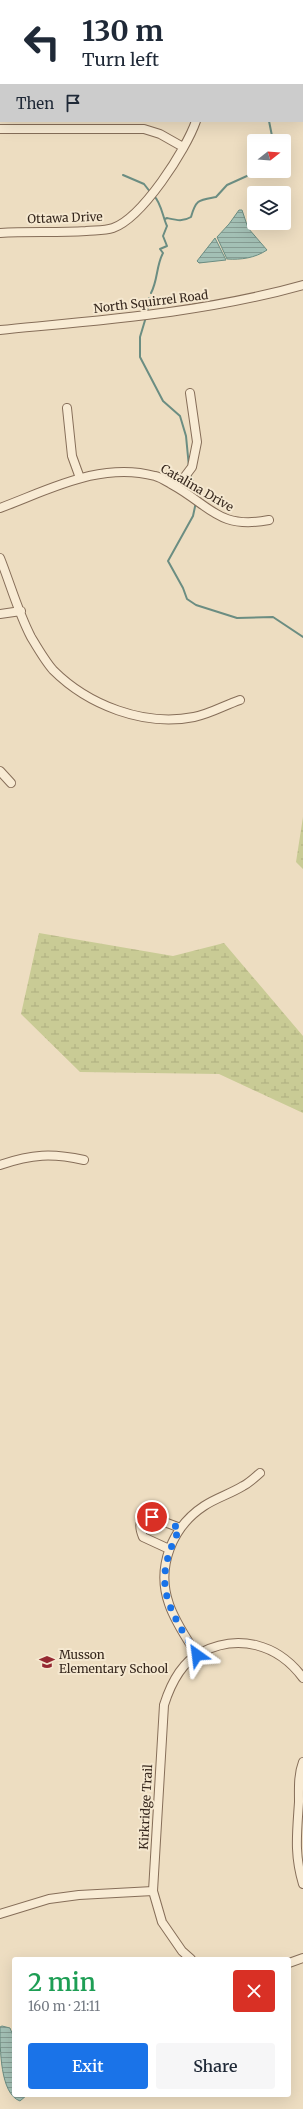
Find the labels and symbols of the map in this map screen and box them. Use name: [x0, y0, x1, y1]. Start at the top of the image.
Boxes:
north arrow: [247, 134, 291, 178]
street label: Ottawa Drive: [27, 209, 103, 226]
street label: North Squirrel Road: [93, 287, 209, 316]
street label: Catalina Drive: [158, 461, 236, 514]
pin: [135, 1500, 169, 1534]
position arrow: [176, 1634, 218, 1676]
place label: Musson Elementary School: [59, 1647, 169, 1676]
school or university icon: Musson Elementary School: [38, 1653, 56, 1671]
street label: Kirkridge Trail: [136, 1764, 155, 1850]

